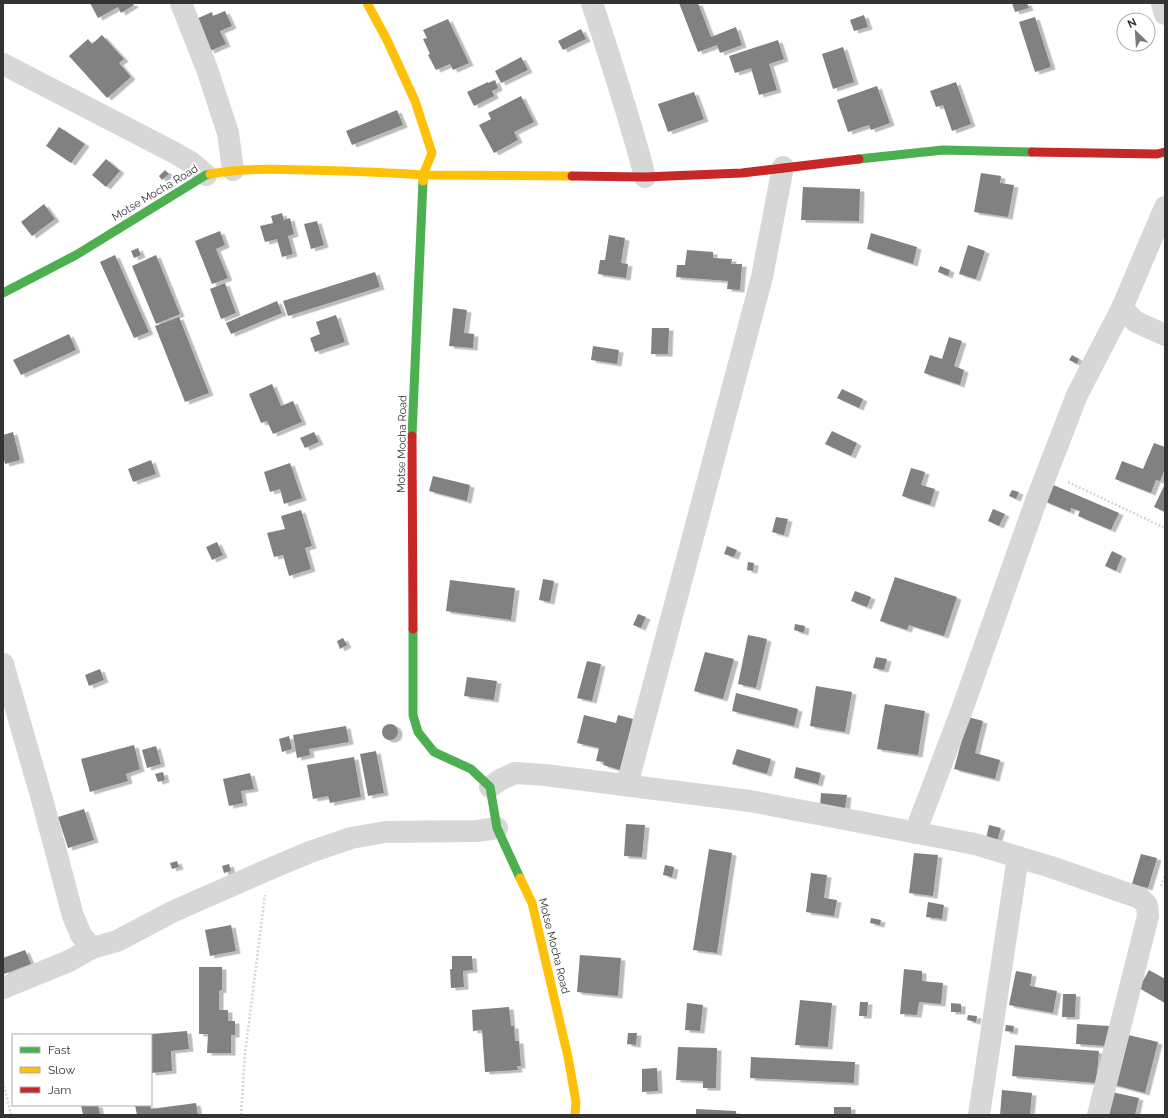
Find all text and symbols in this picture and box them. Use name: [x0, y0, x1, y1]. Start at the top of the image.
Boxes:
north arrow: [1116, 12, 1156, 52]
text: N: [1125, 16, 1139, 31]
street label: Motse Mocha Road: [110, 162, 200, 224]
street label: Motse Mocha Road: [395, 395, 409, 493]
street label: Motse Mocha Road: [536, 897, 572, 995]
legend: [12, 1034, 152, 1106]
text: Fast: [48, 1043, 71, 1057]
text: Slow: [48, 1063, 75, 1077]
text: Jam: [48, 1083, 71, 1097]

